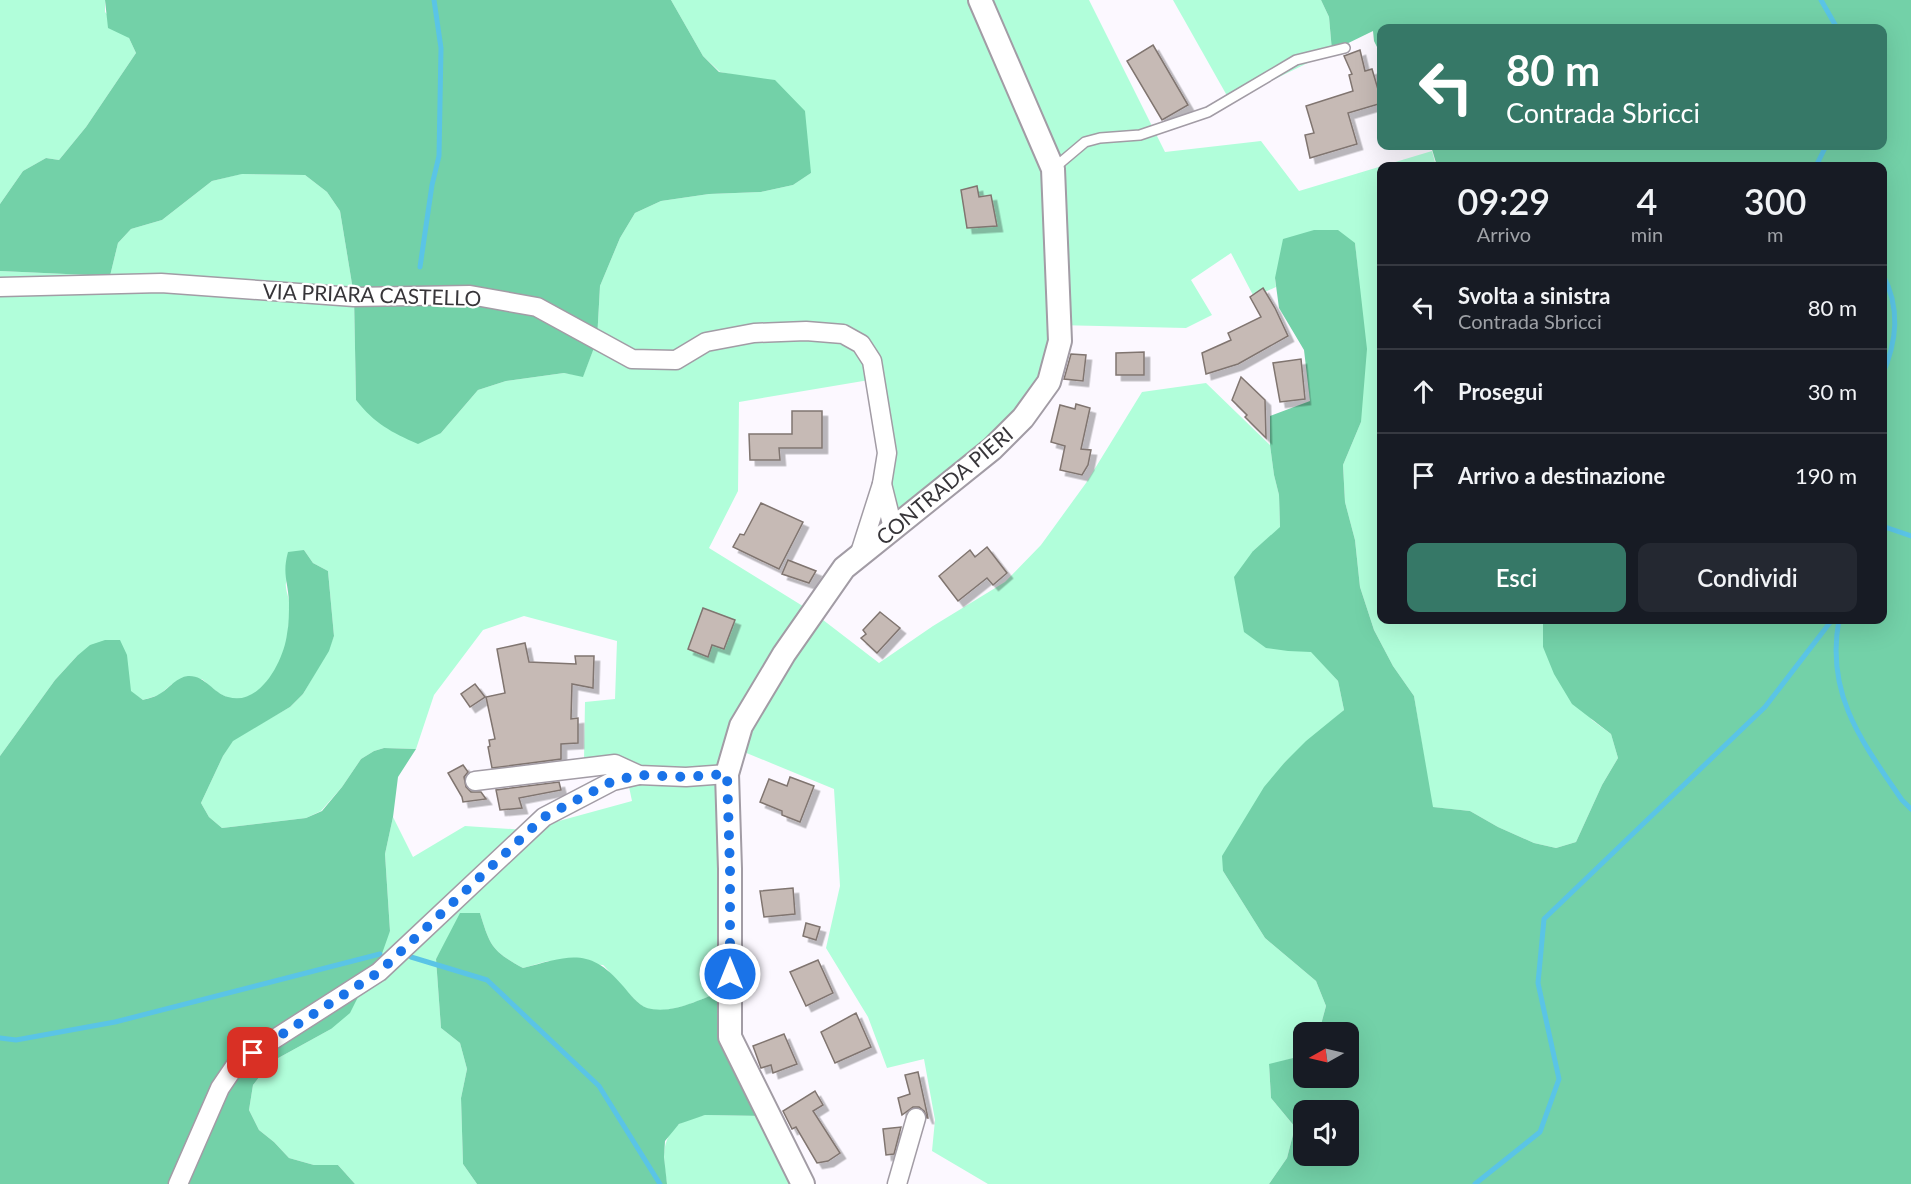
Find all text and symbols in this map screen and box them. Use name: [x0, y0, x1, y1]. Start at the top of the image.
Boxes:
text: 80 m: [1506, 45, 1600, 95]
icon: left: [1407, 48, 1485, 126]
text: Contrada Sbricci: [1506, 96, 1700, 129]
text: 09:29: [1458, 179, 1550, 223]
text: 4: [1637, 179, 1657, 223]
text: 300: [1744, 179, 1806, 223]
text: Arrivo: [1477, 222, 1531, 246]
text: min: [1631, 222, 1663, 246]
text: m: [1767, 222, 1783, 246]
street label: VIA PRIARA CASTELLO: [262, 278, 482, 310]
text: Svolta a sinistra: [1458, 282, 1610, 309]
icon: left: [1407, 291, 1440, 324]
text: 80 m: [1808, 294, 1857, 321]
text: Contrada Sbricci: [1458, 309, 1602, 333]
icon: ahead: [1407, 375, 1440, 408]
text: Prosegui: [1458, 378, 1543, 405]
text: 30 m: [1808, 378, 1857, 405]
street label: CONTRADA PIERI: [871, 421, 1017, 549]
icon: arrive: [1407, 459, 1440, 492]
text: Arrivo a destinazione: [1458, 462, 1665, 489]
text: 190 m: [1795, 462, 1857, 489]
button: Esci: [1407, 543, 1626, 612]
button: Condividi: [1638, 543, 1857, 612]
position arrow: [698, 942, 762, 1006]
north arrow: [1293, 1022, 1359, 1088]
map controls: [1293, 1022, 1359, 1166]
pin: [227, 1027, 278, 1078]
icon: arrive: [236, 1036, 269, 1069]
button: sound: [1293, 1100, 1359, 1166]

